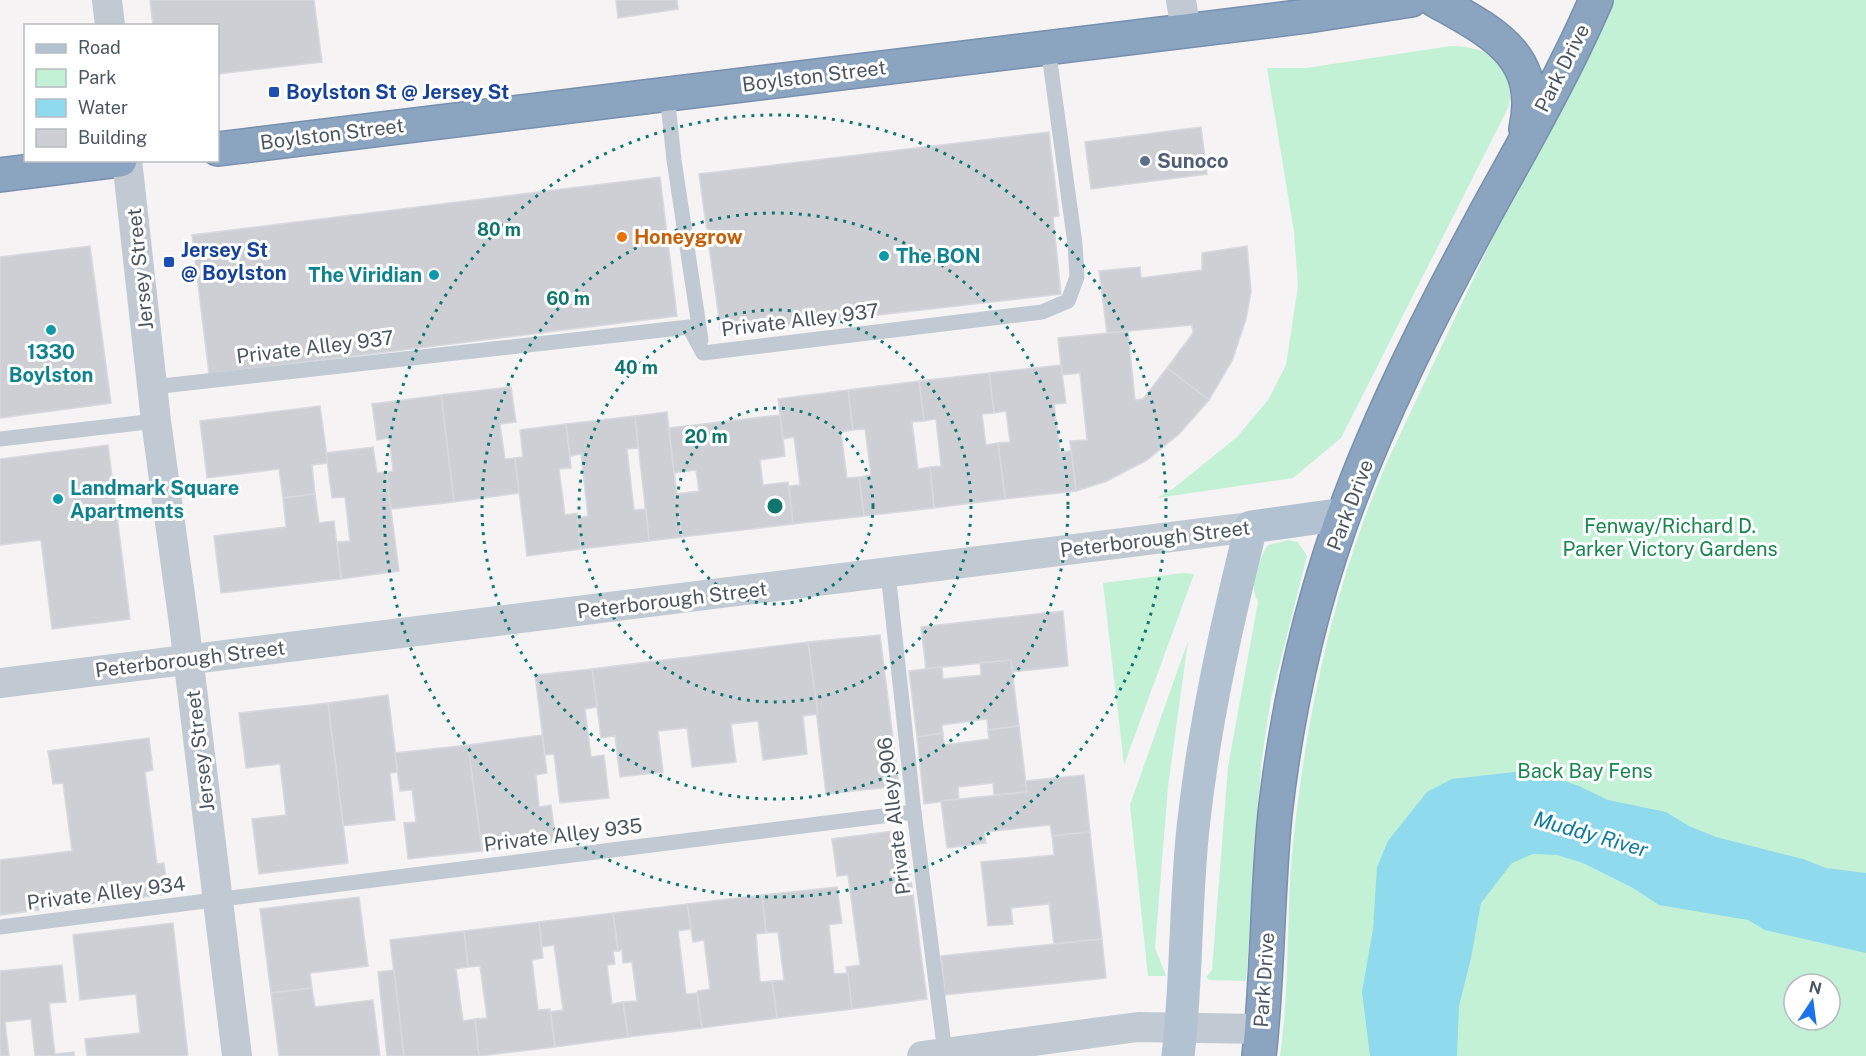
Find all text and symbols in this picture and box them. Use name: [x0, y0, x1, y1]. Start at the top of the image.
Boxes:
street label: Park Drive: [1530, 20, 1594, 116]
legend: [24, 24, 219, 162]
text: Road: [78, 37, 121, 58]
street label: Boylston Street: [741, 55, 887, 97]
text: Park: [78, 67, 116, 88]
place label: Boylston St @ Jersey St: [286, 80, 509, 104]
marker: Boylston St @ Jersey St: [267, 85, 281, 99]
text: Water: [78, 97, 128, 118]
street label: Boylston Street: [259, 113, 405, 155]
text: Building: [78, 127, 147, 148]
place label: Sunoco: [1157, 149, 1229, 173]
marker: Sunoco: [1138, 154, 1152, 168]
street label: Jersey Street: [122, 207, 158, 331]
text: 80 m: [477, 219, 521, 240]
place label: Honeygrow: [634, 225, 743, 249]
marker: Honeygrow: [615, 230, 629, 244]
place label: Jersey St @ Boylston: [181, 238, 287, 285]
place label: The BON: [896, 244, 981, 268]
marker: The BON: [877, 249, 891, 263]
marker: Jersey St @ Boylston: [162, 255, 176, 269]
place label: The Viridian: [308, 263, 422, 287]
marker: The Viridian: [427, 268, 441, 282]
text: 60 m: [546, 288, 590, 309]
street label: Private Alley 937: [720, 298, 880, 342]
marker: 1330 Boylston: [44, 323, 58, 337]
street label: Private Alley 937: [235, 325, 395, 369]
place label: 1330 Boylston: [9, 340, 93, 387]
text: 40 m: [614, 357, 658, 378]
text: 20 m: [684, 426, 728, 447]
street label: Park Drive: [1322, 456, 1378, 554]
place label: Landmark Square Apartments: [70, 476, 239, 523]
marker: Landmark Square Apartments: [51, 492, 65, 506]
centre of rings: [765, 496, 785, 516]
park label: Fenway/Richard D. Parker Victory Gardens: [1562, 514, 1778, 561]
street label: Peterborough Street: [1059, 515, 1251, 563]
street label: Peterborough Street: [576, 576, 768, 624]
street label: Peterborough Street: [94, 635, 286, 683]
street label: Jersey Street: [181, 689, 219, 813]
street label: Private Alley 906: [872, 736, 916, 896]
park label: Back Bay Fens: [1517, 759, 1653, 783]
water label: Muddy River: [1531, 806, 1652, 863]
street label: Private Alley 935: [482, 813, 644, 857]
street label: Private Alley 934: [26, 871, 186, 915]
street label: Park Drive: [1249, 932, 1279, 1028]
north arrow: [1782, 972, 1842, 1032]
text: N: [1807, 977, 1823, 999]

